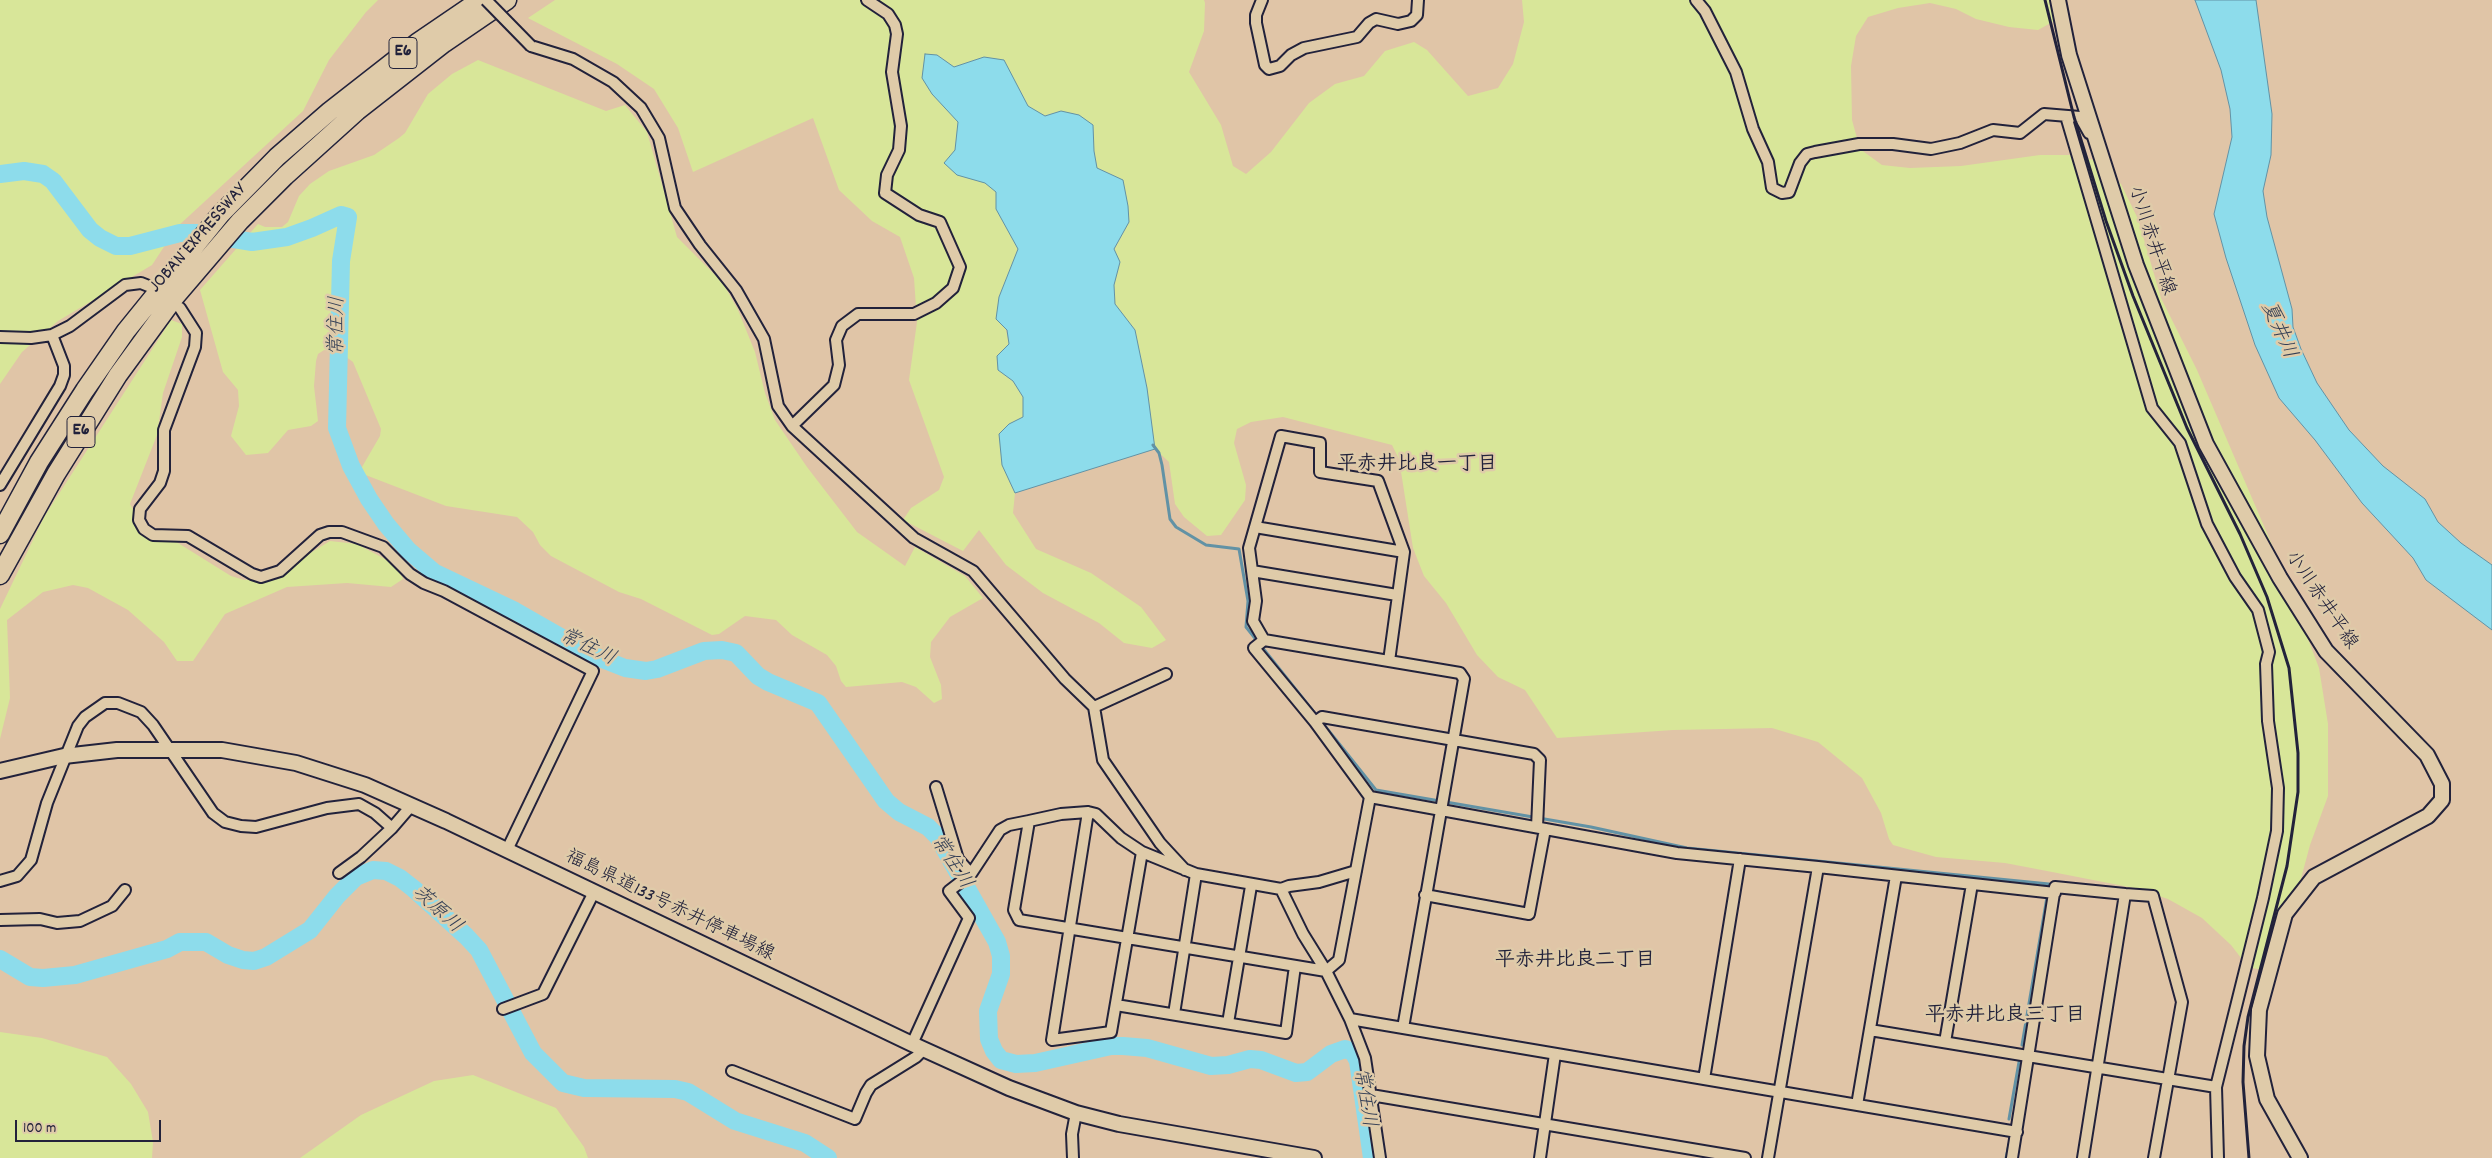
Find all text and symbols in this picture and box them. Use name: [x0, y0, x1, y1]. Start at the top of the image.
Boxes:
road number: E6: [389, 38, 417, 68]
street label: JOBAN EXPRESSWAY: [145, 180, 253, 298]
street label: 小川赤井平線: [2122, 183, 2178, 299]
water label: 常住川: [326, 296, 352, 356]
water label: 夏井川: [2254, 299, 2300, 363]
road number: E6: [67, 417, 95, 448]
district label: 平赤井比良一丁目: [1337, 454, 1497, 478]
street label: 小川赤井平線: [2279, 547, 2361, 655]
water label: 常住川: [555, 625, 619, 673]
water label: 常住川: [924, 831, 976, 895]
street label: 福島県道133号赤井停車場線: [561, 846, 777, 968]
water label: 茨原川: [406, 882, 466, 940]
district label: 平赤井比良二丁目: [1495, 950, 1655, 974]
district label: 平赤井比良三丁目: [1925, 1005, 2085, 1029]
water label: 常住川: [1346, 1066, 1380, 1130]
scale bar: [18, 1110, 164, 1142]
text: 100 m: [23, 1118, 56, 1140]

